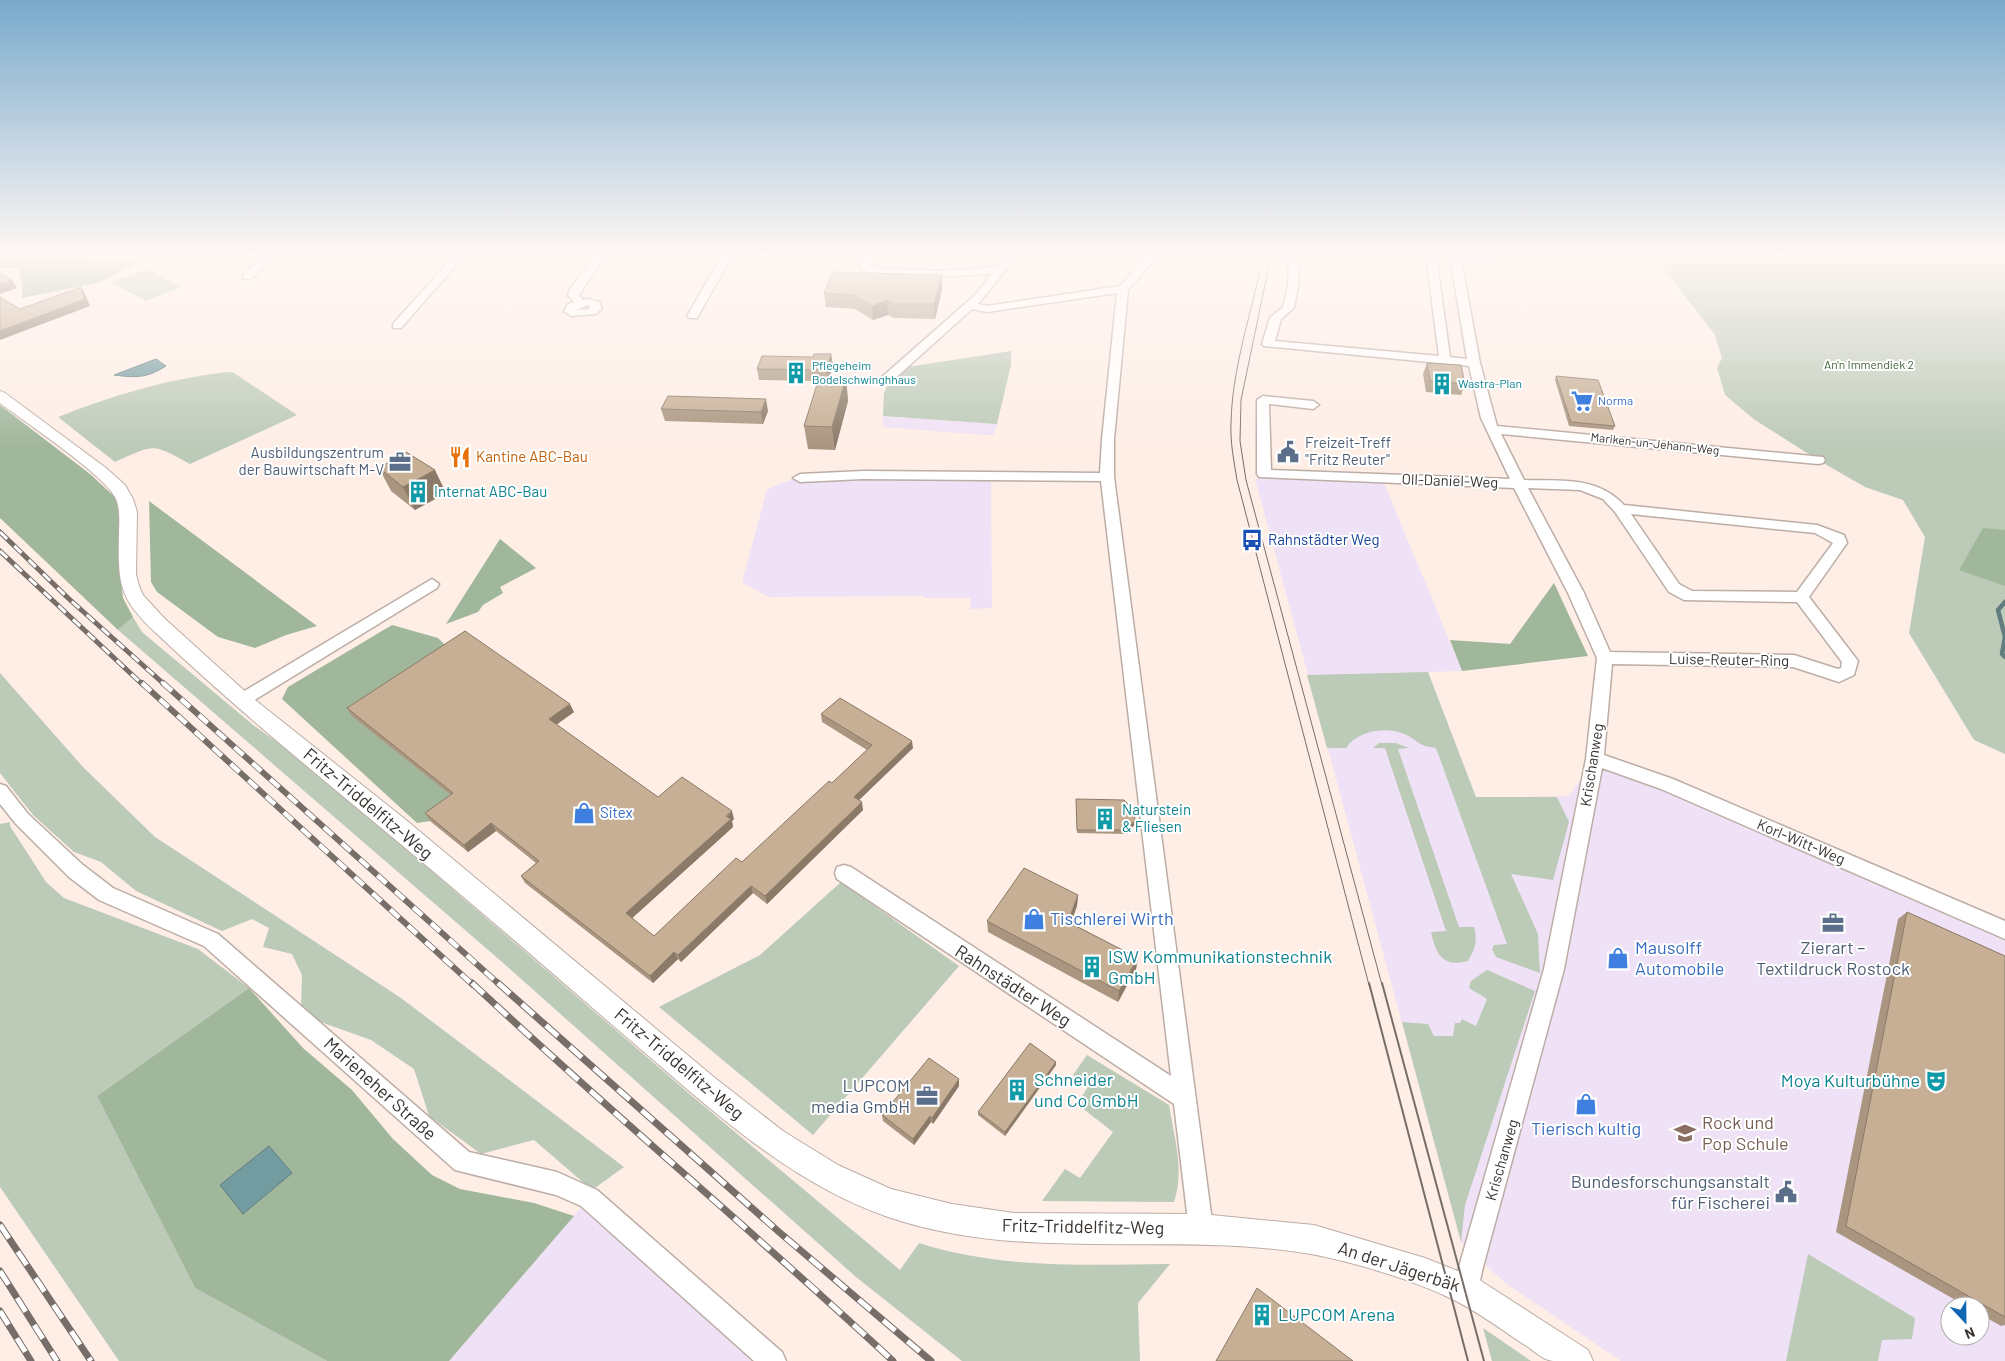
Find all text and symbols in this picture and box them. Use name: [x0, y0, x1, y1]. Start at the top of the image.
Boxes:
park label: An'n Immendiek 2: [1824, 357, 1914, 371]
place label: Pflegeheim Bodelschwinghhaus: [812, 358, 916, 386]
building icon: Pflegeheim Bodelschwinghhaus: [783, 360, 809, 386]
building icon: Wastra-Plan: [1429, 371, 1455, 397]
place label: Wastra-Plan: [1458, 376, 1522, 390]
supermarket icon: Norma: [1569, 388, 1595, 414]
place label: Norma: [1598, 393, 1633, 407]
street label: Mariken-un-Jehann-Weg: [1590, 429, 1720, 457]
place label: Freizeit-Treff "Fritz Reuter": [1305, 433, 1391, 468]
public building icon: Freizeit-Treff "Fritz Reuter": [1275, 439, 1301, 465]
place label: Ausbildungszentrum der Bauwirtschaft M-V: [239, 443, 384, 478]
restaurant icon: Kantine ABC-Bau: [447, 444, 473, 470]
place label: Kantine ABC-Bau: [476, 447, 588, 465]
office icon: Ausbildungszentrum der Bauwirtschaft M-V: [387, 449, 413, 475]
street label: Oll-Daniel-Weg: [1401, 469, 1499, 491]
building icon: Internat ABC-Bau: [405, 479, 431, 505]
place label: Internat ABC-Bau: [434, 482, 547, 500]
bus stop icon: Rahnstädter Weg: [1239, 527, 1265, 553]
place label: Rahnstädter Weg: [1268, 530, 1380, 548]
street label: Luise-Reuter-Ring: [1669, 649, 1789, 669]
street label: Krischanweg: [1576, 722, 1606, 808]
street label: Fritz-Triddelfitz-Weg: [299, 743, 438, 864]
shop icon: Sitex: [571, 800, 597, 826]
place label: Naturstein & Fliesen: [1122, 800, 1191, 835]
place label: Sitex: [600, 803, 633, 821]
building icon: Naturstein & Fliesen: [1092, 806, 1118, 832]
street label: Korl-Witt-Weg: [1755, 814, 1848, 868]
shop icon: Tischlerei Wirth: [1021, 906, 1047, 932]
place label: Tischlerei Wirth: [1050, 907, 1174, 929]
office icon: Zierart – Textildruck Rostock: [1820, 910, 1846, 936]
place label: Mausolff Automobile: [1635, 936, 1724, 979]
place label: Zierart – Textildruck Rostock: [1756, 936, 1910, 979]
street label: Rahnstädter Weg: [951, 939, 1076, 1031]
place label: ISW Kommunikationstechnik GmbH: [1108, 945, 1332, 988]
shop icon: Mausolff Automobile: [1605, 945, 1631, 971]
building icon: ISW Kommunikationstechnik GmbH: [1079, 954, 1105, 980]
street label: Fritz-Triddelfitz-Weg: [610, 1003, 749, 1124]
street label: Marieneher Straße: [320, 1032, 441, 1145]
place label: Schneider und Co GmbH: [1034, 1068, 1138, 1111]
theatre icon: Moya Kulturbühne: [1923, 1068, 1949, 1094]
place label: Moya Kulturbühne: [1781, 1069, 1920, 1091]
place label: LUPCOM media GmbH: [811, 1074, 910, 1117]
building icon: Schneider und Co GmbH: [1004, 1077, 1030, 1103]
office icon: LUPCOM media GmbH: [914, 1083, 940, 1109]
shop icon: Tierisch kultig: [1573, 1091, 1599, 1117]
place label: Rock und Pop Schule: [1702, 1111, 1789, 1154]
street label: Krischanweg: [1481, 1117, 1521, 1202]
place label: Tierisch kultig: [1531, 1117, 1641, 1139]
school or university icon: Rock und Pop Schule: [1672, 1120, 1698, 1146]
place label: Bundesforschungsanstalt für Fischerei: [1571, 1170, 1770, 1213]
public building icon: Bundesforschungsanstalt für Fischerei: [1773, 1179, 1799, 1205]
street label: Fritz-Triddelfitz-Weg: [1002, 1214, 1164, 1238]
street label: An der Jägerbäk: [1335, 1236, 1463, 1296]
north arrow: [1940, 1296, 1990, 1346]
building icon: LUPCOM Arena: [1249, 1302, 1275, 1328]
place label: LUPCOM Arena: [1278, 1303, 1395, 1325]
text: N: [1963, 1324, 1978, 1343]

